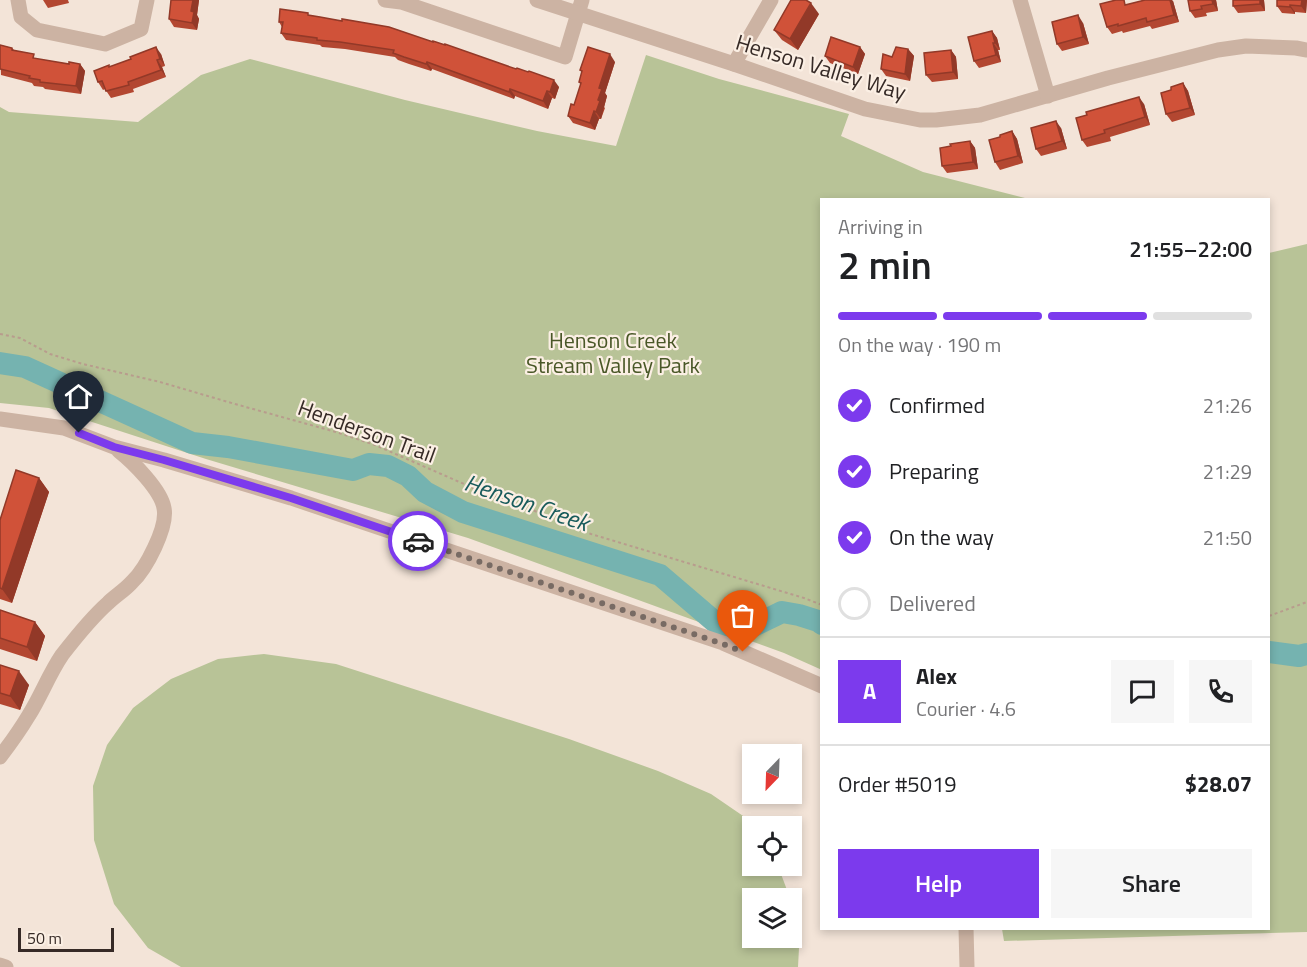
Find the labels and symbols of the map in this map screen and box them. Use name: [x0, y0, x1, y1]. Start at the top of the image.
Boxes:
street label: Henson Valley Way: [732, 25, 911, 109]
park label: Henson Creek Stream Valley Park: [526, 323, 701, 382]
pin: [53, 371, 104, 433]
street label: Henderson Trail: [293, 390, 441, 472]
water label: Henson Creek: [460, 464, 597, 541]
courier: [388, 511, 448, 571]
pin: [717, 590, 768, 652]
north arrow: [742, 744, 802, 804]
scale bar: [18, 925, 114, 952]

